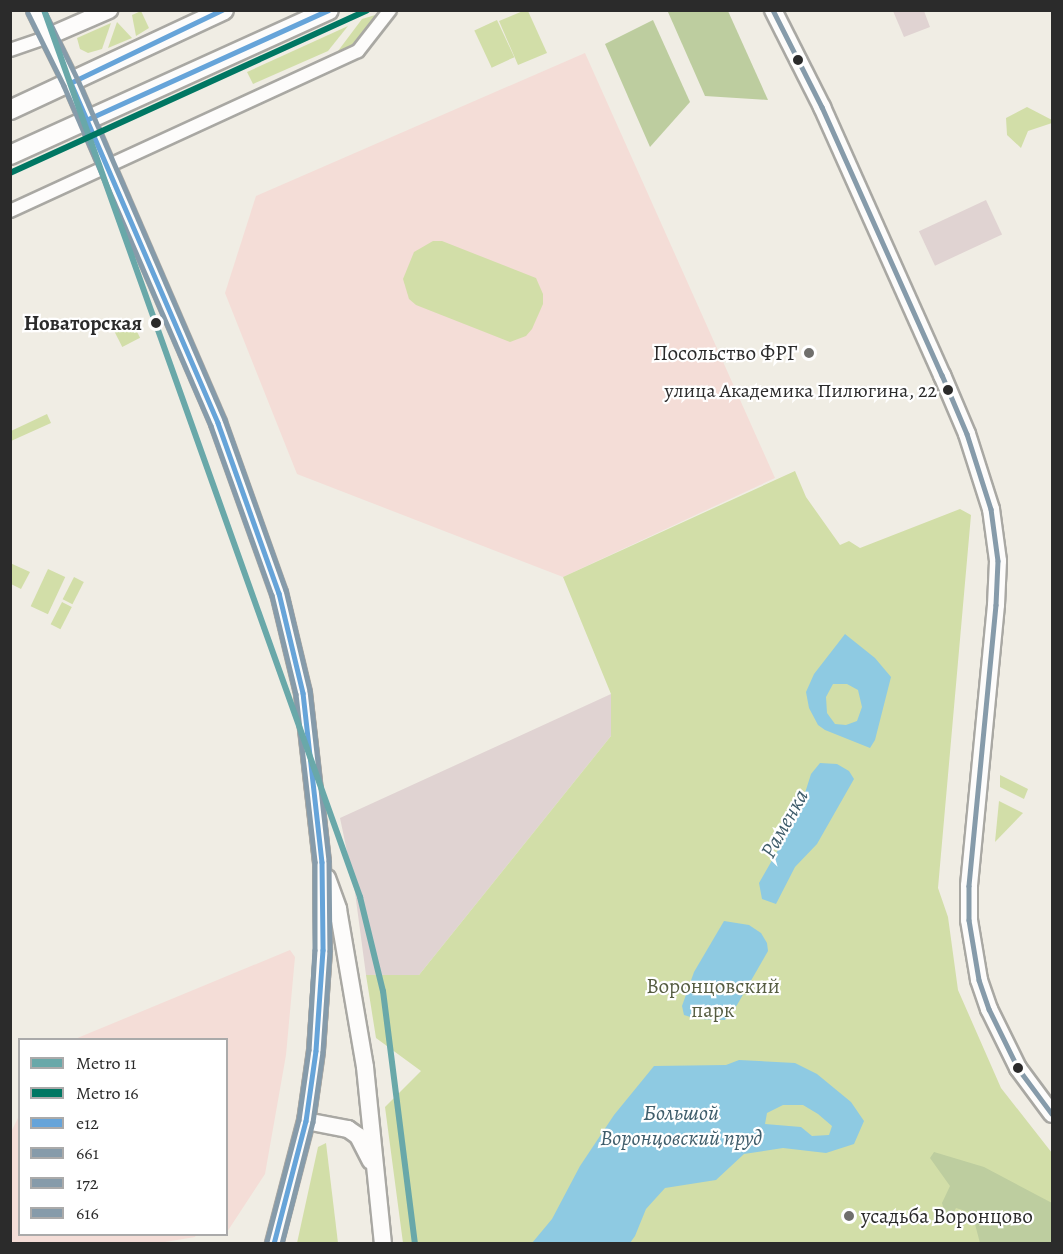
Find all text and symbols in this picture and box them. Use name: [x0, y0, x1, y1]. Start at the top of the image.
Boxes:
unlabelled marker: [792, 54, 804, 66]
place label: Новаторская: [24, 310, 142, 336]
marker: Новаторская: [147, 314, 165, 332]
place label: Посольство ФРГ: [653, 340, 797, 366]
marker: Посольство ФРГ: [802, 346, 816, 360]
place label: улица Академика Пилюгина, 22: [664, 378, 937, 402]
marker: улица Академика Пилюгина, 22: [942, 384, 954, 396]
water label: Раменка: [755, 785, 815, 863]
park label: Воронцовский парк: [646, 973, 780, 1023]
legend: [18, 1038, 228, 1236]
text: Metro 11: [76, 1051, 136, 1075]
unlabelled marker: [1012, 1062, 1024, 1074]
text: Metro 16: [76, 1081, 139, 1105]
water label: Большой Воронцовский пруд: [600, 1100, 762, 1152]
text: е12: [76, 1111, 99, 1135]
text: 661: [76, 1141, 99, 1165]
text: 172: [76, 1171, 98, 1195]
text: 616: [76, 1201, 99, 1225]
place label: усадьба Воронцово: [861, 1203, 1033, 1229]
marker: усадьба Воронцово: [842, 1209, 856, 1223]

